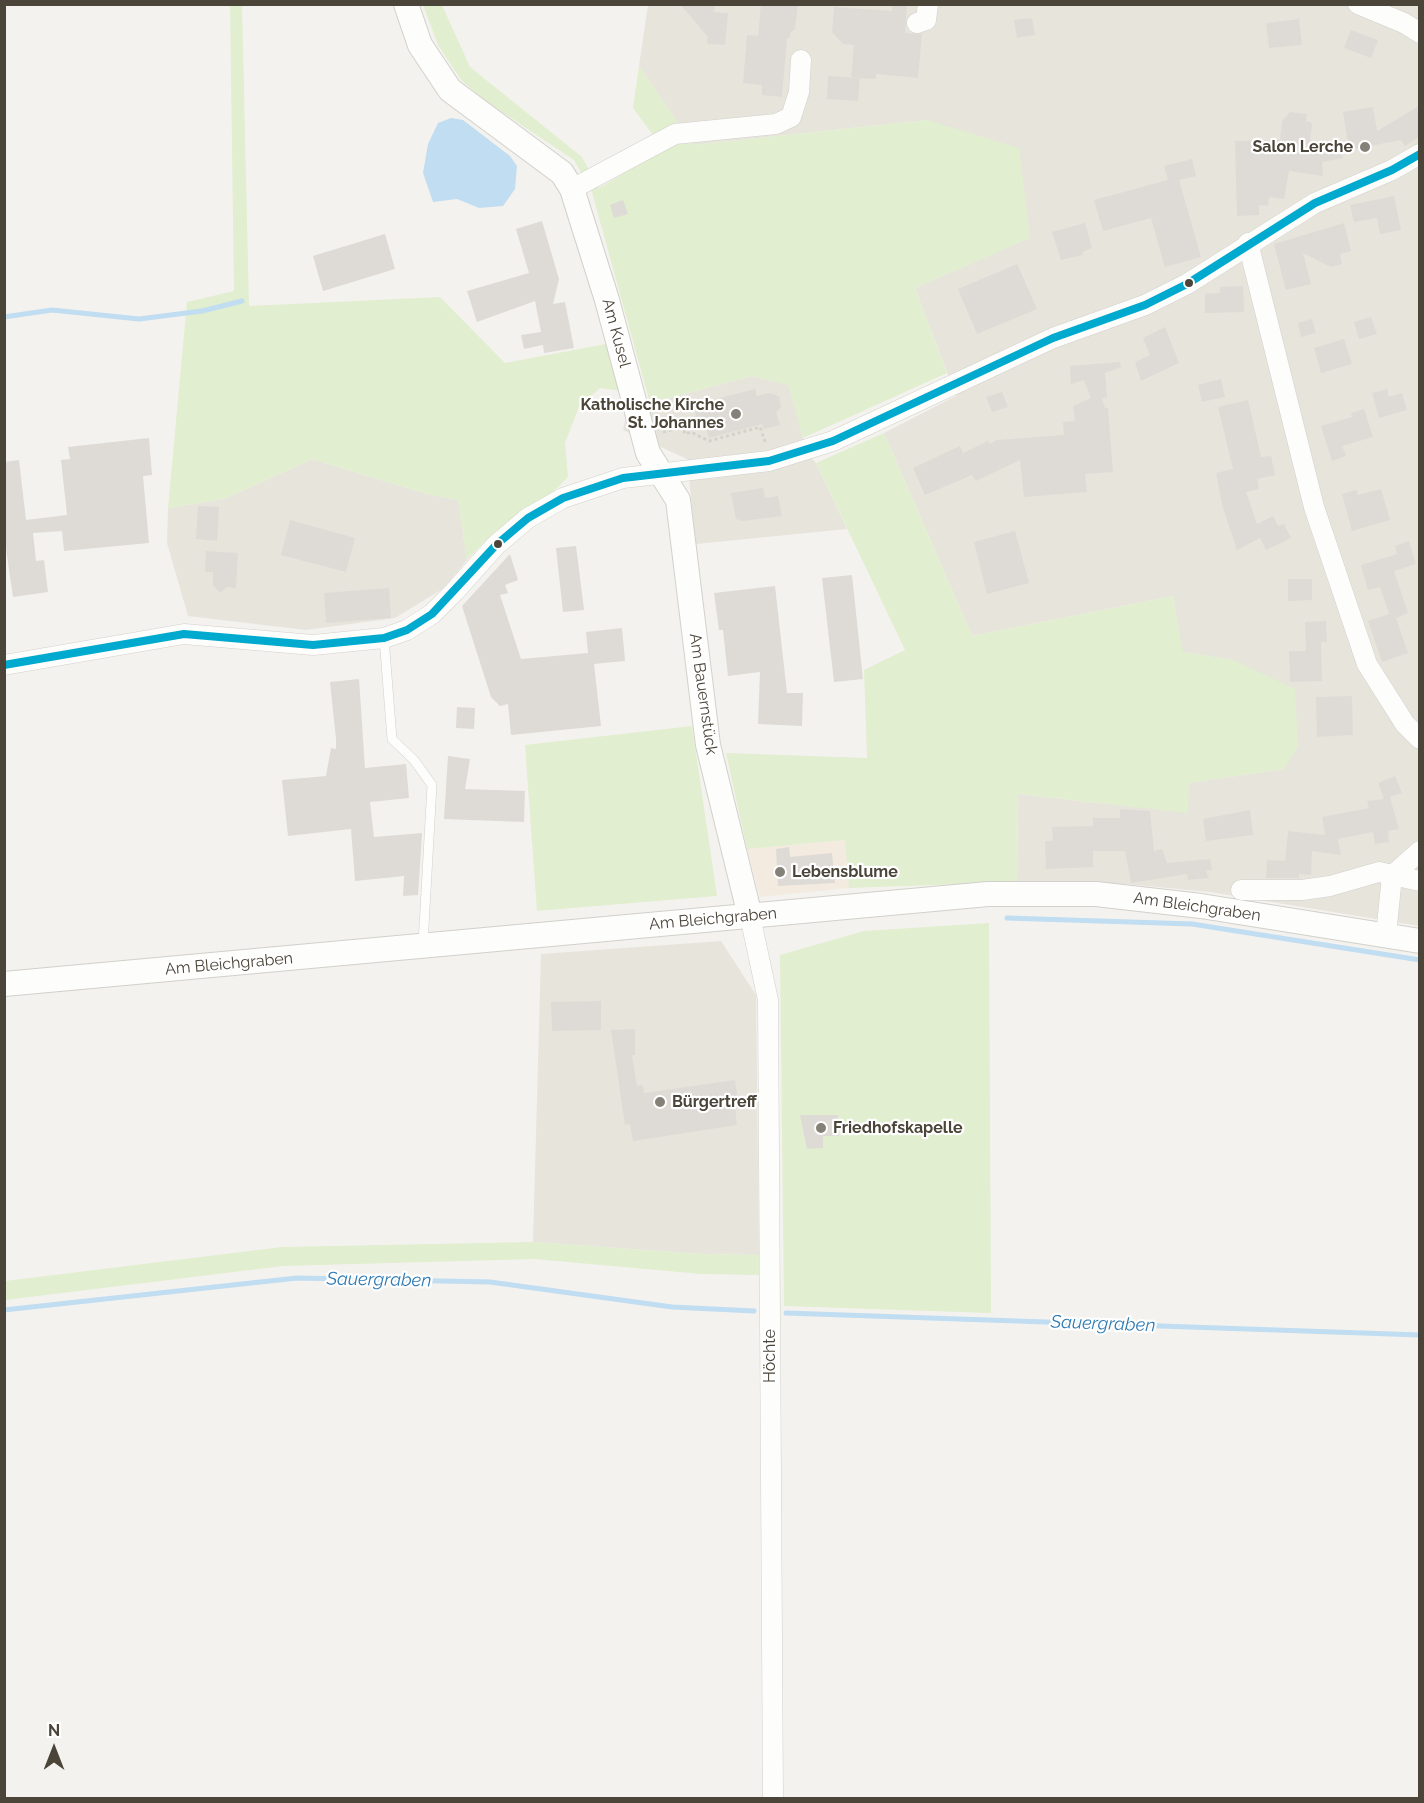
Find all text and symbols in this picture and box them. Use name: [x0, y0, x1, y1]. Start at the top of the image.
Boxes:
place label: Salon Lerche: [1253, 137, 1353, 157]
marker: Salon Lerche: [1358, 140, 1372, 154]
unlabelled marker: [1183, 277, 1195, 289]
street label: Am Kusel: [598, 296, 634, 370]
place label: Katholische Kirche St. Johannes: [580, 395, 724, 433]
marker: Katholische Kirche St. Johannes: [729, 407, 743, 421]
unlabelled marker: [492, 538, 504, 550]
street label: Am Bauernstück: [685, 632, 721, 756]
place label: Lebensblume: [792, 862, 898, 882]
marker: Lebensblume: [773, 865, 787, 879]
street label: Am Bleichgraben: [1132, 889, 1262, 925]
street label: Am Bleichgraben: [648, 904, 778, 934]
street label: Am Bleichgraben: [164, 949, 294, 979]
place label: Bürgertreff: [672, 1092, 757, 1112]
marker: Bürgertreff: [653, 1095, 667, 1109]
place label: Friedhofskapelle: [833, 1118, 963, 1138]
marker: Friedhofskapelle: [814, 1121, 828, 1135]
water label: Sauergraben: [326, 1268, 432, 1292]
water label: Sauergraben: [1050, 1311, 1156, 1337]
street label: Höchte: [760, 1329, 780, 1383]
north arrow: [24, 1719, 84, 1779]
text: N: [48, 1721, 60, 1740]

